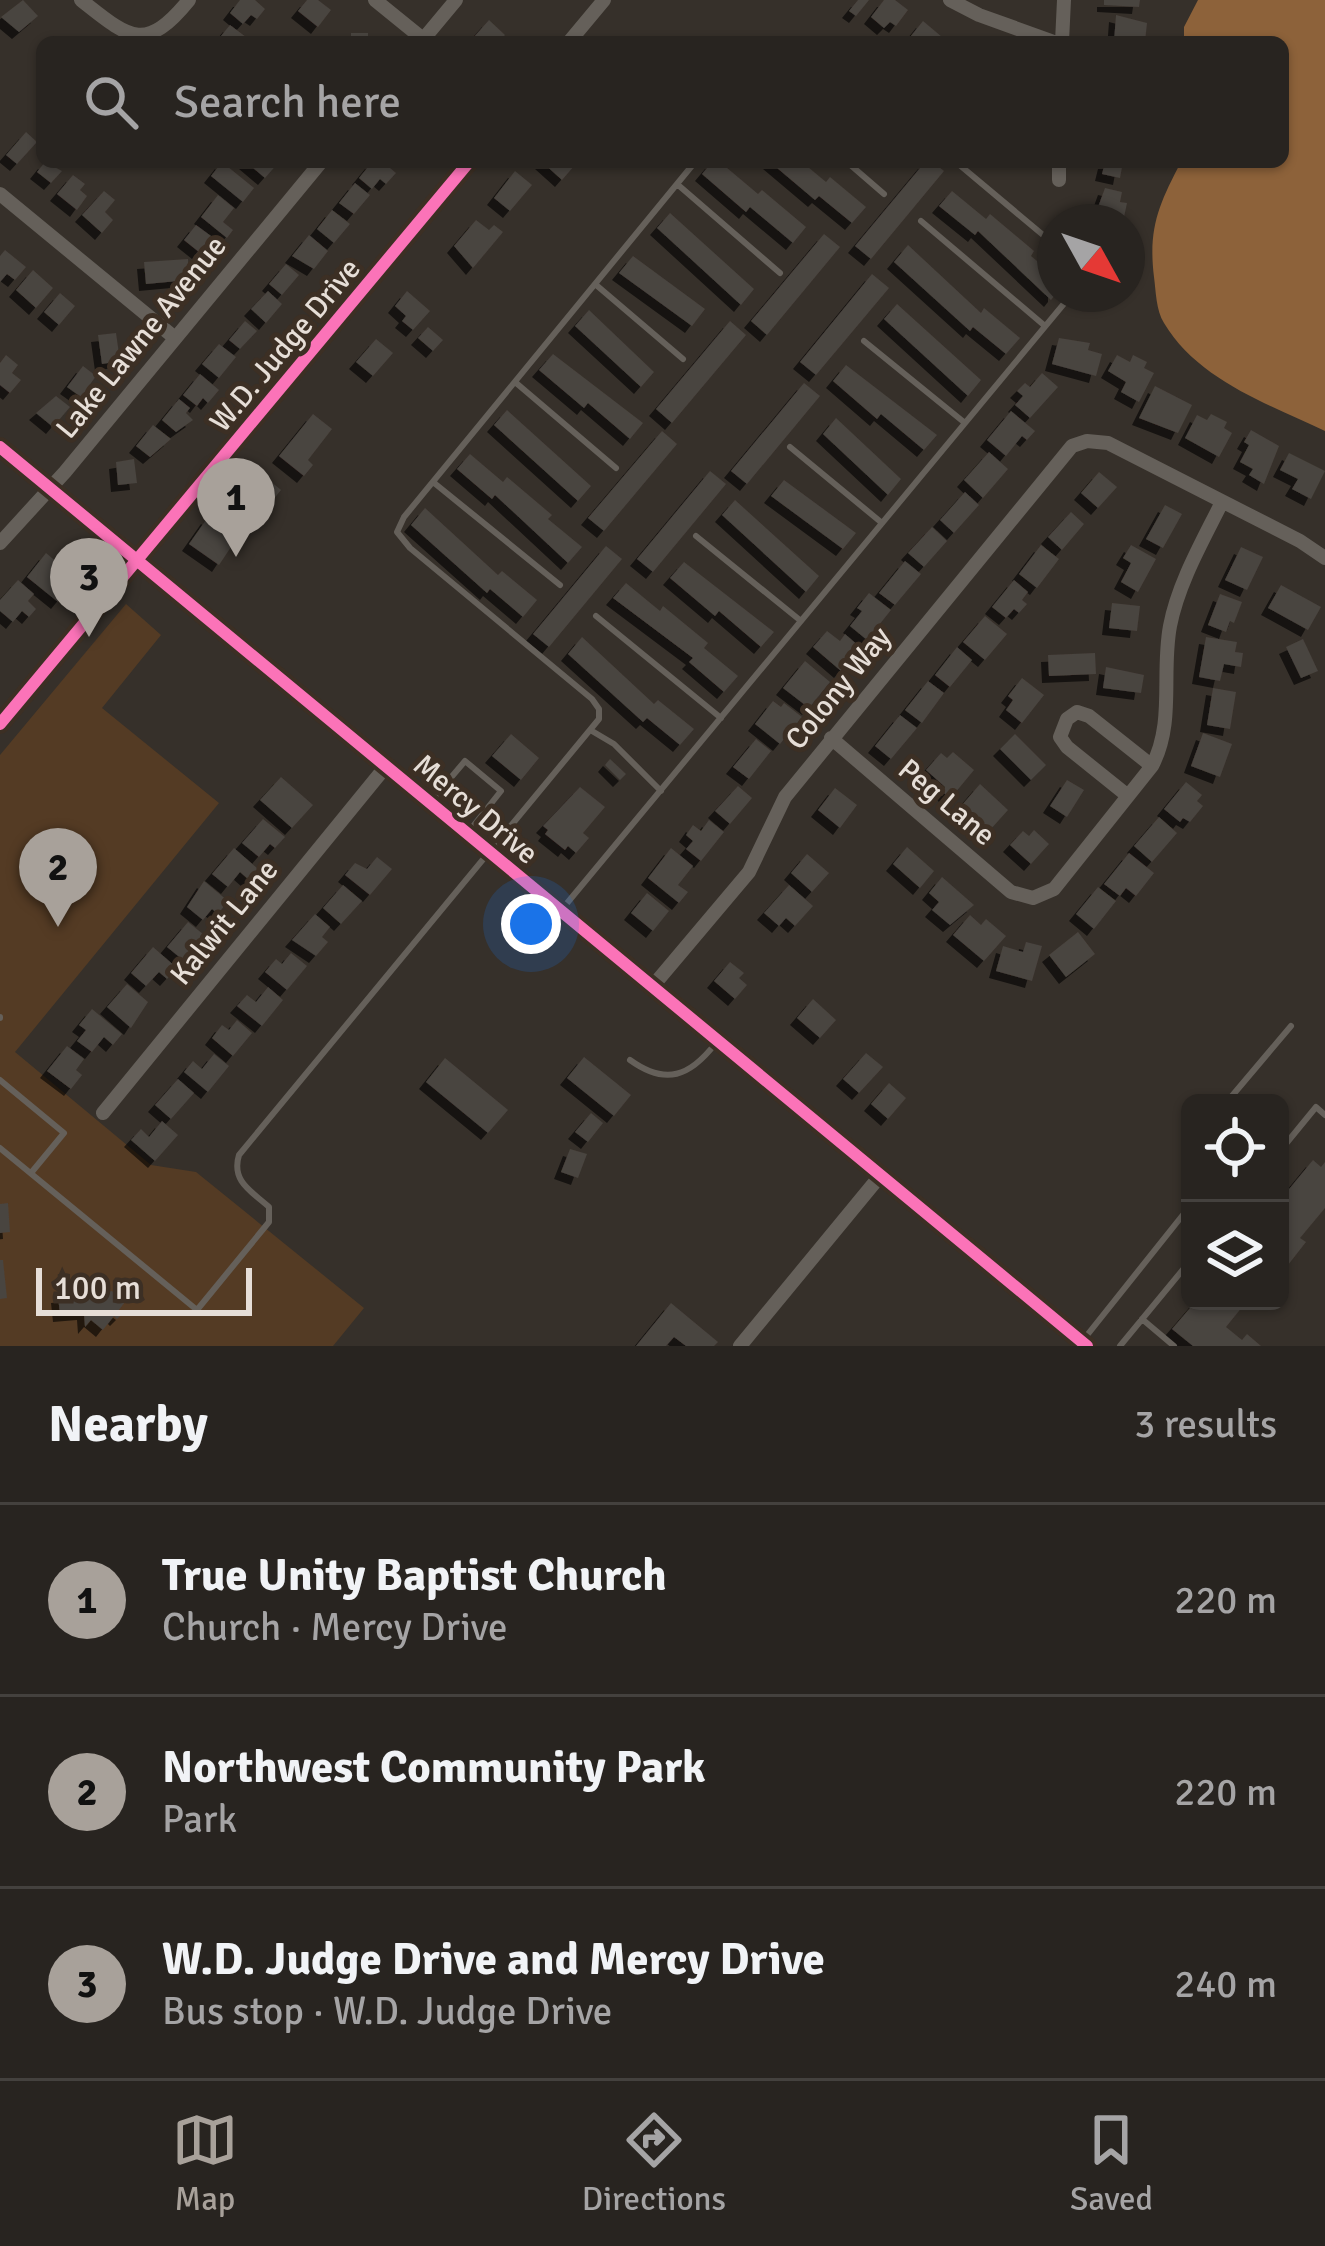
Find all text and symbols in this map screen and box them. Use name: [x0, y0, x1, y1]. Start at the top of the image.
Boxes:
search box: [36, 36, 1289, 168]
icon: search: [78, 69, 144, 135]
text: Search here: [174, 75, 401, 130]
north arrow: [1037, 204, 1145, 312]
street label: Lake Lawne Avenue: [48, 228, 235, 446]
street label: W.D. Judge Drive: [202, 251, 369, 440]
pin: 1: [197, 458, 275, 557]
pin: 3: [50, 538, 128, 637]
street label: Colony Way: [778, 619, 899, 757]
street label: Mercy Drive: [406, 746, 546, 872]
street label: Peg Lane: [891, 751, 1003, 854]
pin: 2: [19, 828, 97, 927]
street label: Kalwit Lane: [163, 852, 286, 993]
your location: [501, 894, 561, 954]
map controls: [1181, 1094, 1289, 1310]
button: locate: [1181, 1094, 1289, 1202]
button: layers: [1181, 1202, 1289, 1310]
scale bar: [36, 1262, 252, 1315]
text: 100 m: [54, 1268, 141, 1309]
text: Nearby: [48, 1393, 208, 1456]
text: 3 results: [1134, 1400, 1277, 1448]
text: True Unity Baptist Church: [162, 1548, 667, 1603]
text: 1: [76, 1576, 98, 1624]
text: 220 m: [1174, 1576, 1277, 1624]
text: Church · Mercy Drive: [162, 1603, 507, 1651]
text: Northwest Community Park: [162, 1740, 706, 1795]
text: 2: [76, 1768, 98, 1816]
text: 220 m: [1174, 1768, 1277, 1816]
text: Park: [162, 1795, 237, 1843]
text: W.D. Judge Drive and Mercy Drive: [162, 1932, 825, 1987]
text: 3: [76, 1960, 98, 2008]
text: 240 m: [1174, 1960, 1277, 2008]
text: Bus stop · W.D. Judge Drive: [162, 1987, 612, 2035]
tab: Map: [172, 2107, 238, 2220]
tab: Directions: [582, 2107, 726, 2220]
tab: Saved: [1070, 2107, 1153, 2220]

